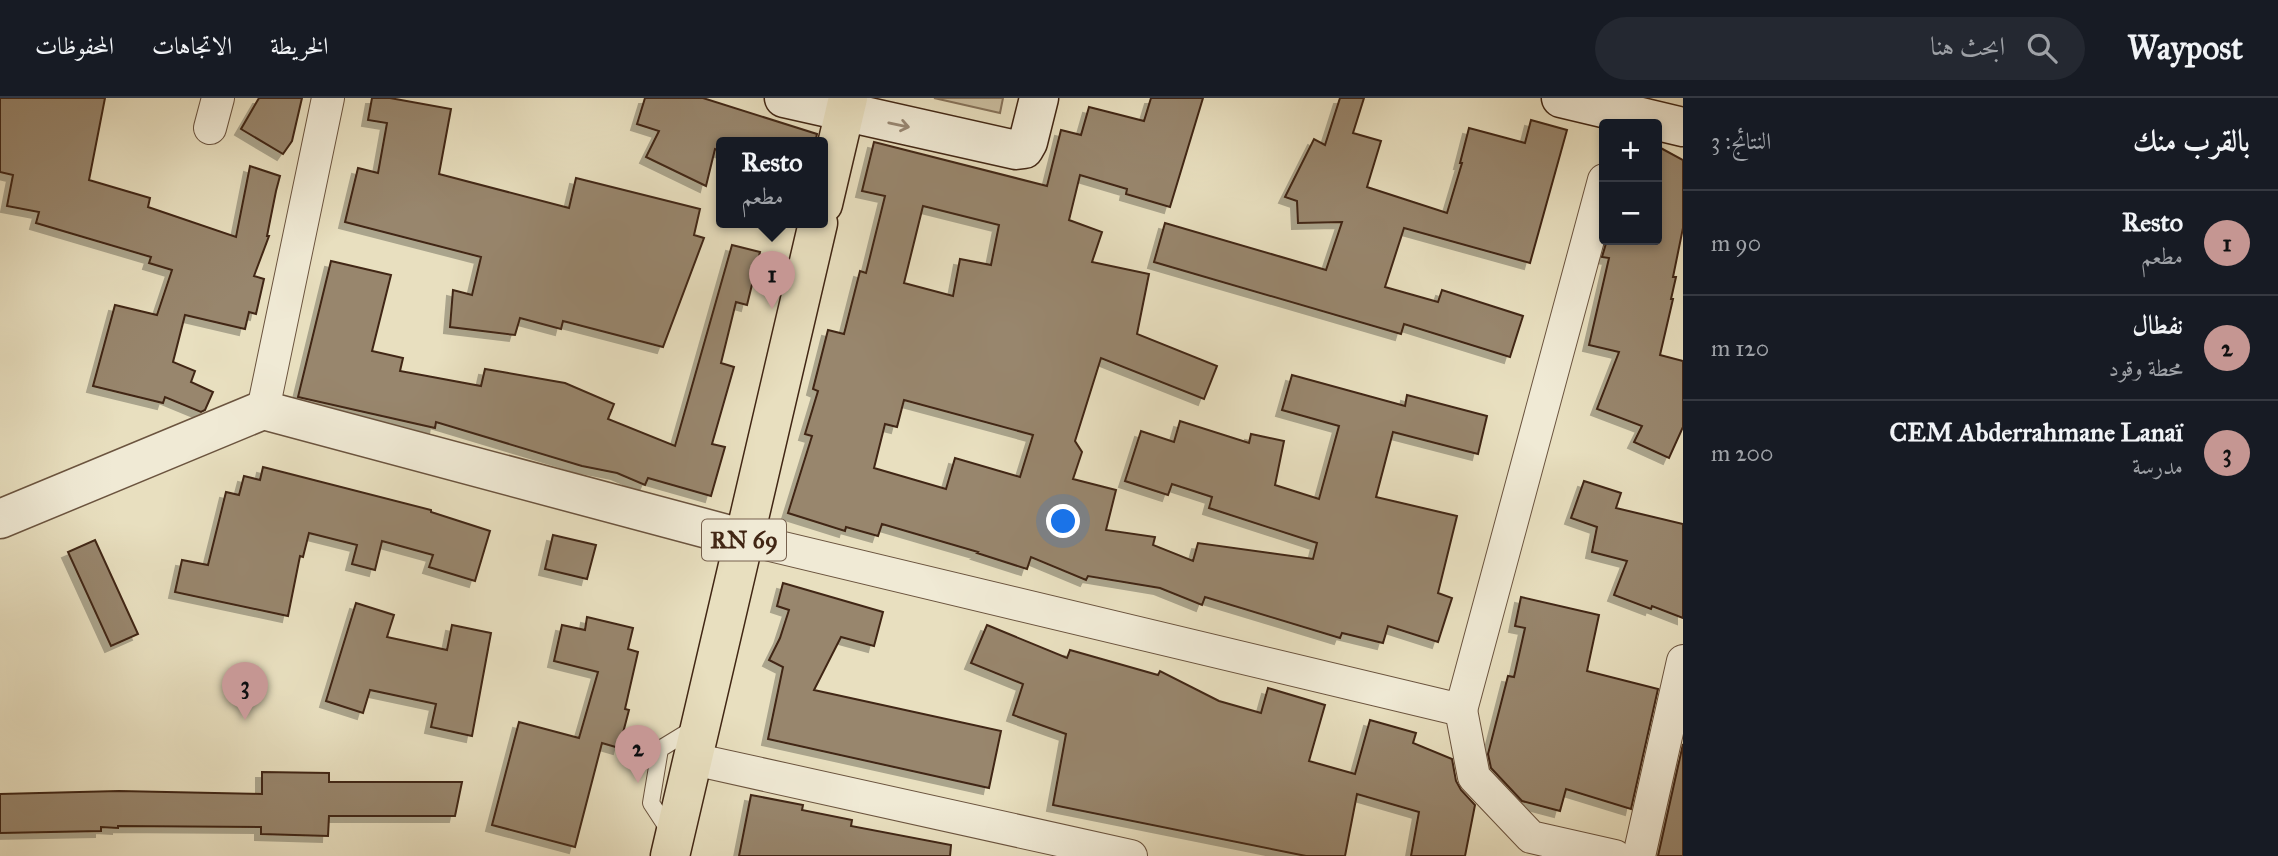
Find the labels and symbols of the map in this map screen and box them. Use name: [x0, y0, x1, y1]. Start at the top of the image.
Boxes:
one-way arrow: [887, 119, 910, 132]
pin: 1: [749, 251, 795, 309]
your location: [1046, 504, 1080, 538]
road number: RN 69: [702, 520, 786, 560]
pin: 3: [222, 662, 268, 720]
pin: 2: [615, 725, 661, 783]

